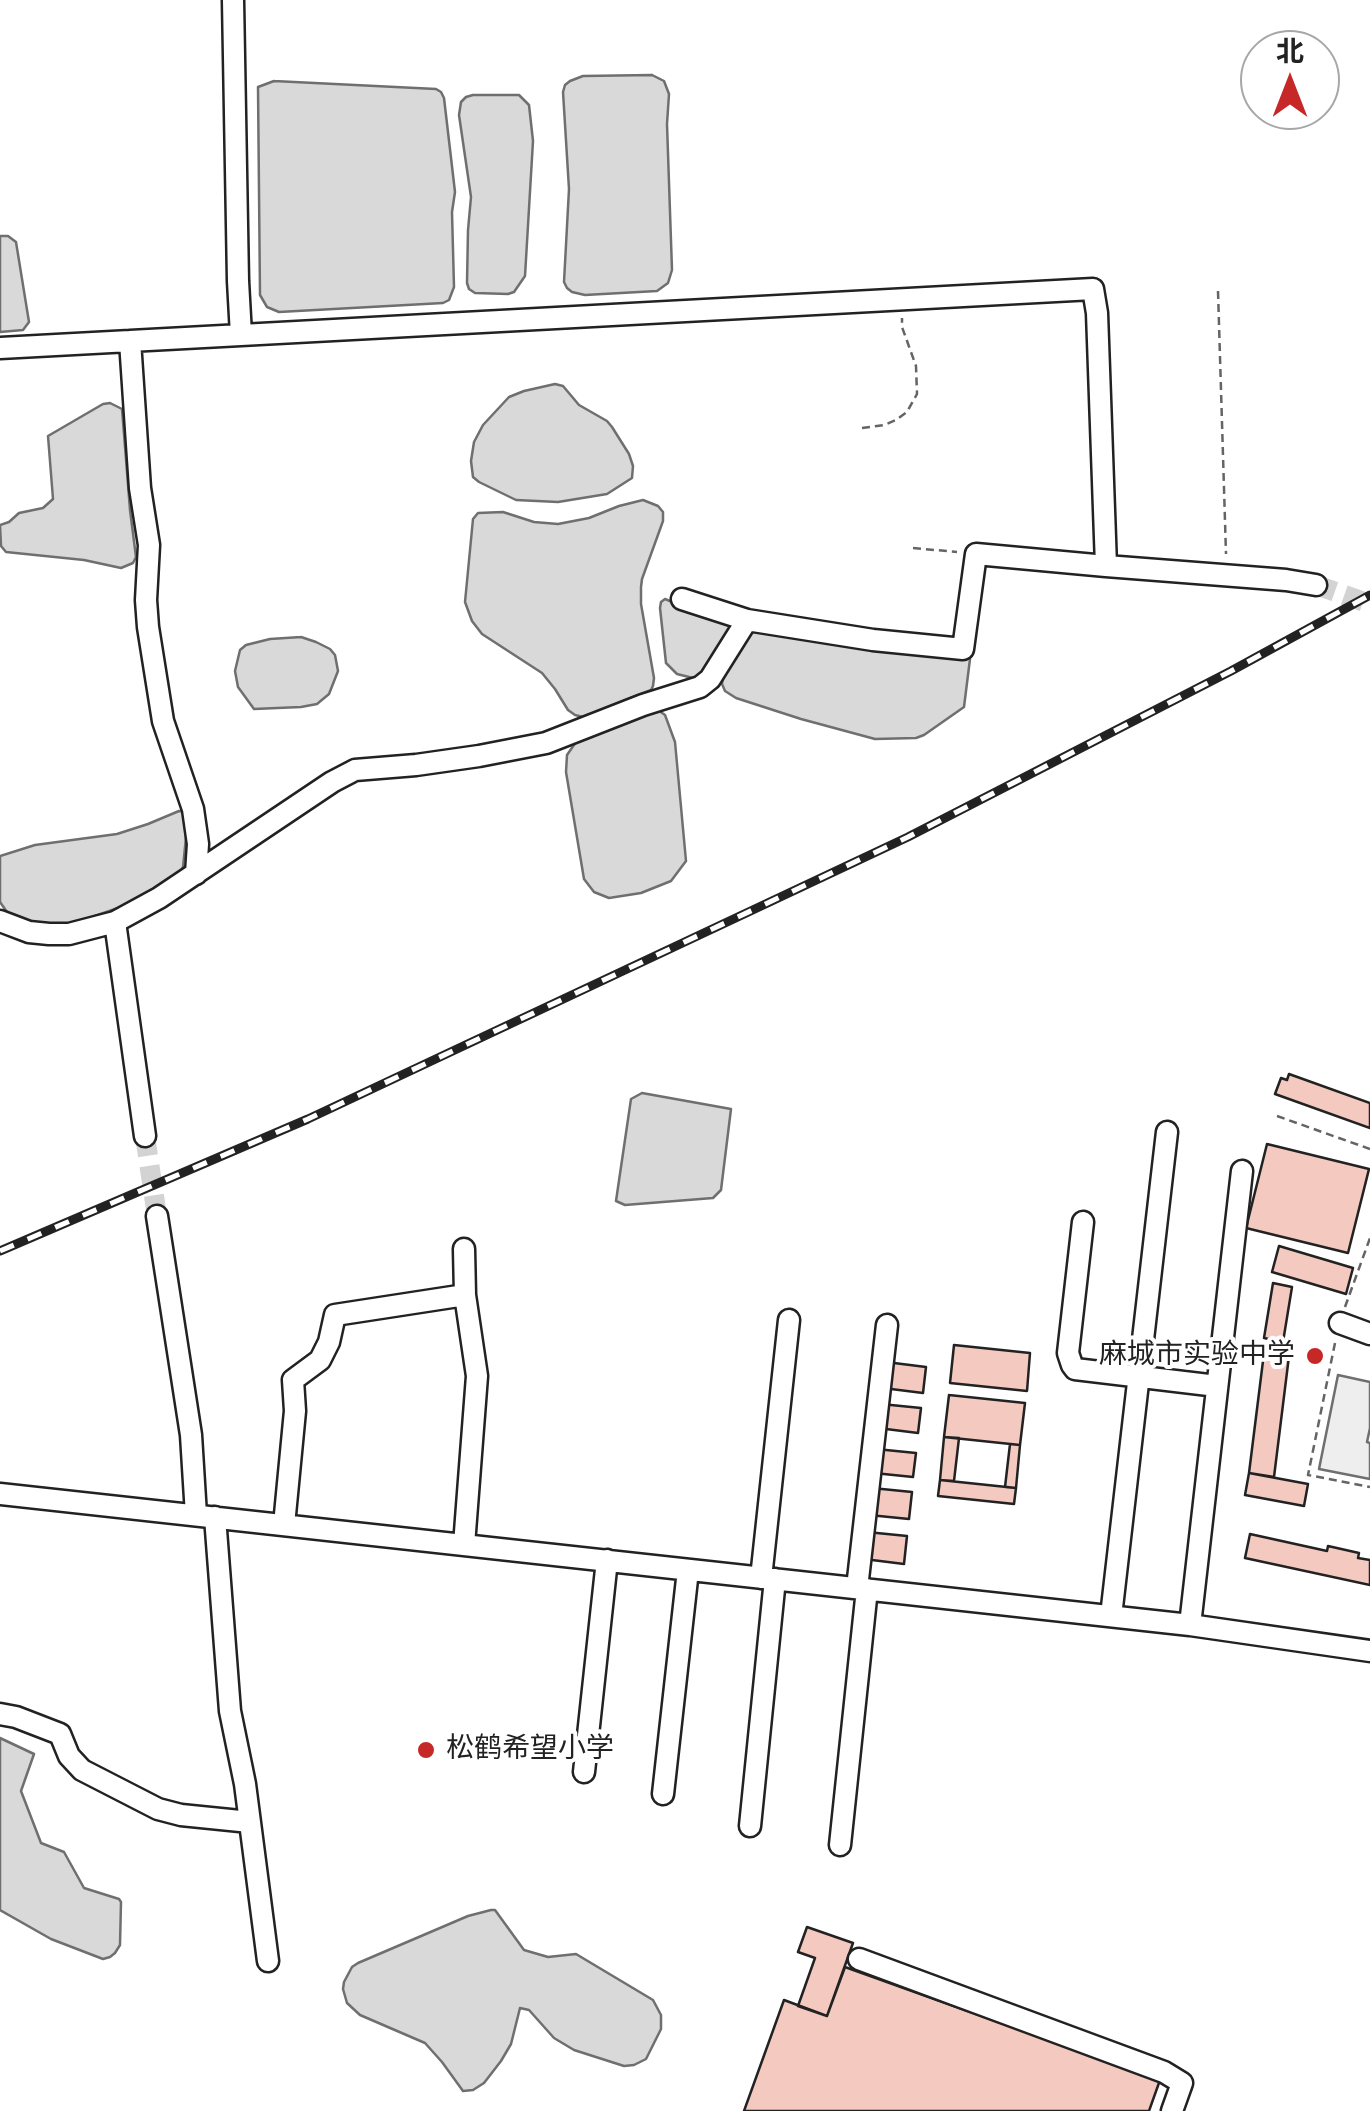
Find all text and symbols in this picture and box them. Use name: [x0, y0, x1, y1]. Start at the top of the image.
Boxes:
north arrow: [1240, 30, 1340, 130]
text: 北: [1276, 33, 1304, 71]
place label: 麻城市实验中学: [1099, 1339, 1295, 1373]
marker: 麻城市实验中学: [1304, 1345, 1326, 1367]
place label: 松鹤希望小学: [446, 1733, 614, 1767]
marker: 松鹤希望小学: [415, 1739, 437, 1761]

